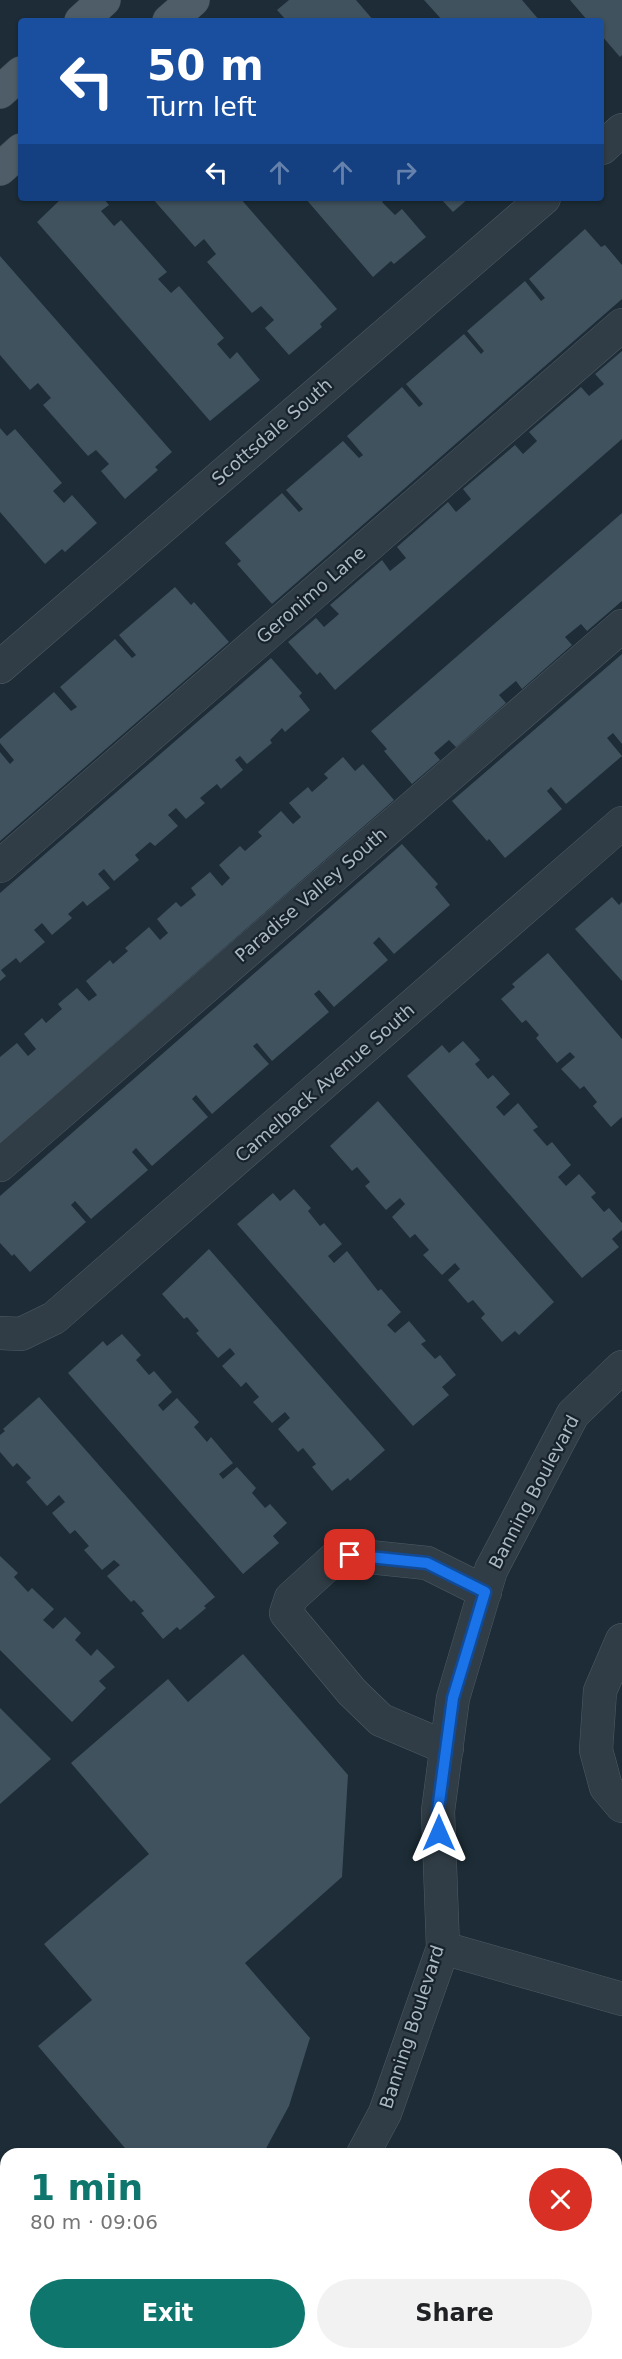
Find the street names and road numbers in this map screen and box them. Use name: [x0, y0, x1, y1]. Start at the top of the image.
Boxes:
street label: Scottsdale South: [207, 374, 336, 490]
street label: Geronimo Lane: [252, 542, 369, 648]
street label: Paradise Valley South: [231, 823, 391, 966]
street label: Camelback Avenue South: [231, 999, 419, 1166]
street label: Banning Boulevard: [484, 1411, 583, 1572]
street label: Banning Boulevard: [375, 1942, 448, 2111]

